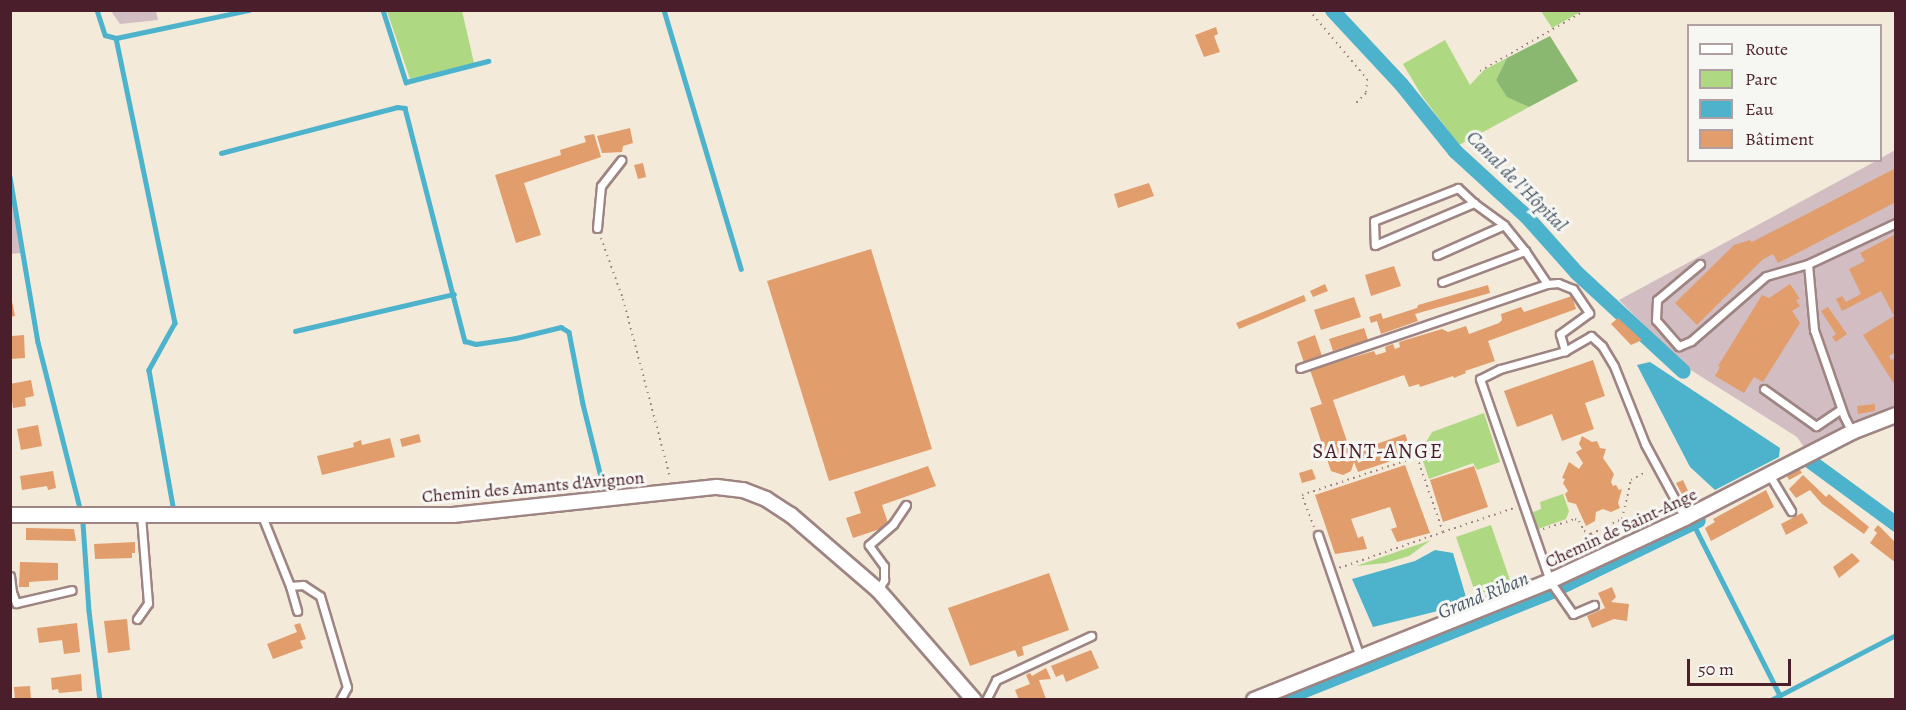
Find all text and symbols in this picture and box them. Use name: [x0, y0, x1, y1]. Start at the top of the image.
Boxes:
legend: [1687, 24, 1882, 162]
text: Route: [1745, 37, 1788, 61]
text: Parc: [1745, 67, 1777, 91]
text: Eau: [1745, 97, 1773, 121]
water label: Canal de l'Hôpital: [1461, 125, 1573, 237]
text: Bâtiment: [1745, 127, 1814, 151]
district label: SAINT-ANGE: [1312, 438, 1444, 464]
street label: Chemin des Amants d'Avignon: [421, 467, 645, 507]
street label: Chemin de Saint-Ange: [1542, 483, 1700, 573]
water label: Grand Riban: [1434, 566, 1532, 624]
scale bar: [1690, 647, 1794, 685]
text: 50 m: [1698, 657, 1734, 681]

